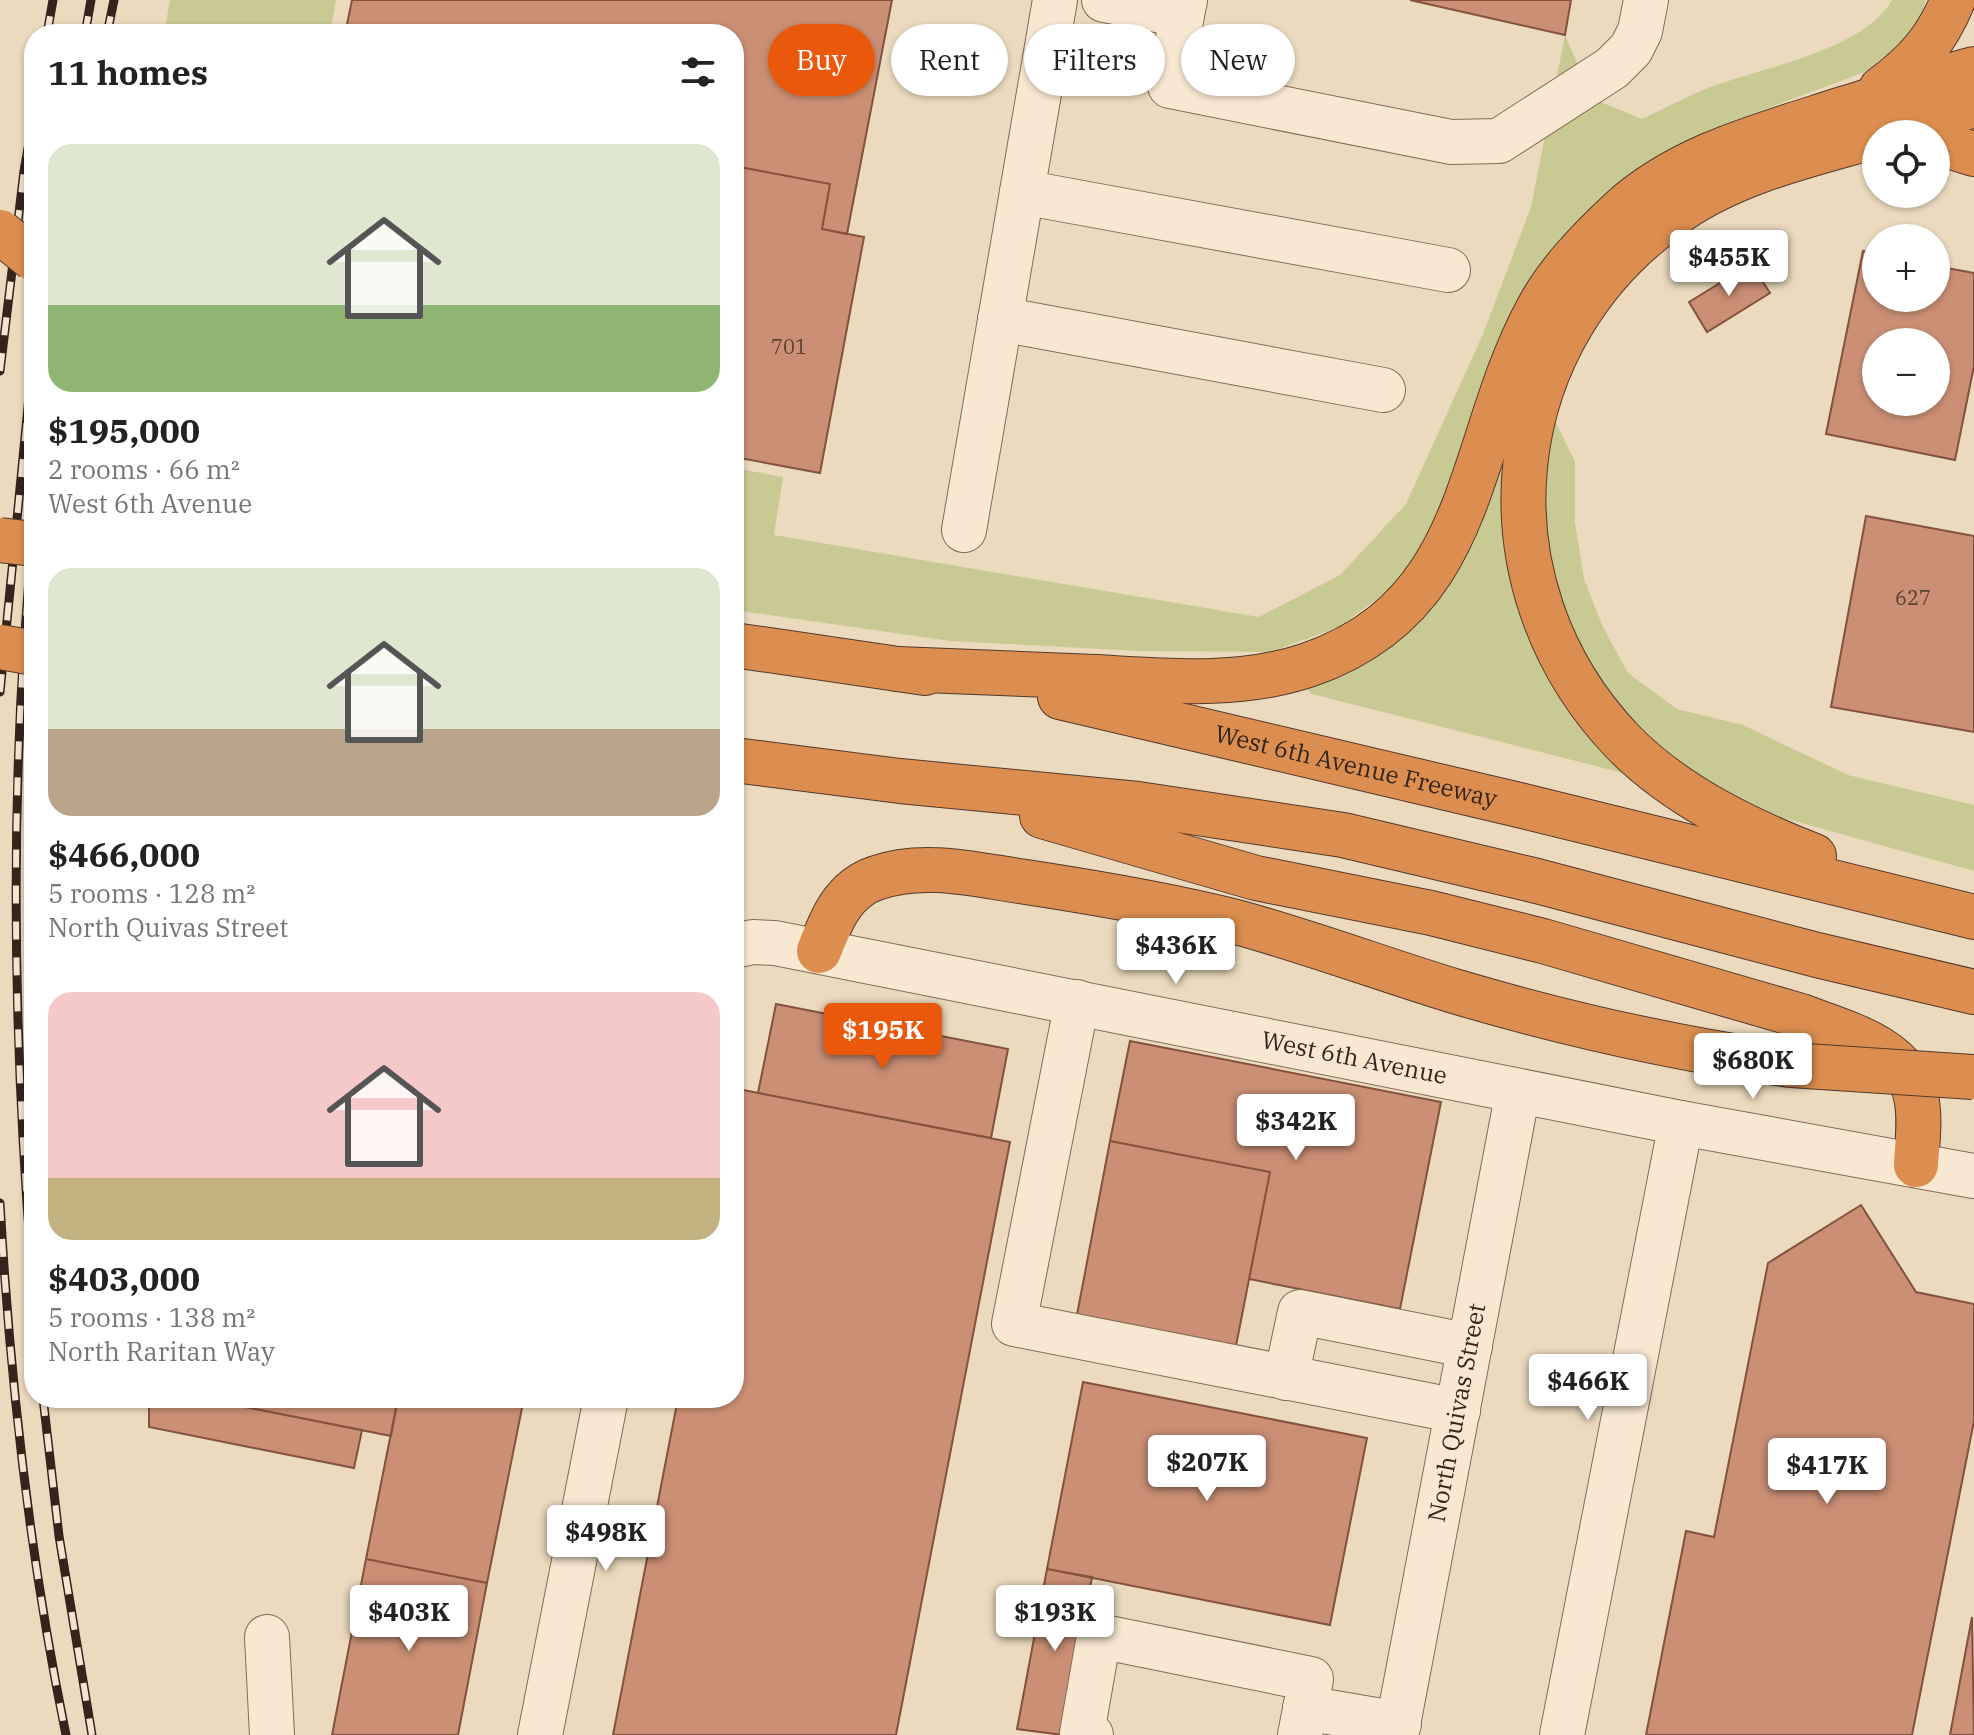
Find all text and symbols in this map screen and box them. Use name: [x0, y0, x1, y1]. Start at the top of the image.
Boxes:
chip: Buy: [768, 24, 875, 96]
chip: Rent: [891, 24, 1008, 96]
chip: Filters: [1024, 24, 1165, 96]
chip: New: [1181, 24, 1295, 96]
text: 11 homes: [48, 50, 208, 94]
icon: filters: [676, 50, 720, 94]
map controls: [1862, 120, 1950, 416]
button: locate: [1862, 120, 1950, 208]
icon: home: [312, 196, 456, 340]
button: +: [1862, 224, 1950, 312]
pin: $455K: [1673, 230, 1785, 298]
text: $455K: [1688, 239, 1770, 273]
button: −: [1862, 328, 1950, 416]
house number: 701: [771, 333, 807, 360]
text: $195,000: [48, 408, 200, 452]
text: 2 rooms · 66 m²: [48, 452, 240, 486]
text: West 6th Avenue: [48, 486, 252, 520]
house number: 627: [1895, 584, 1931, 611]
icon: home: [312, 620, 456, 764]
street label: West 6th Avenue Freeway: [1212, 717, 1501, 814]
text: $466,000: [48, 832, 200, 876]
text: 5 rooms · 128 m²: [48, 876, 255, 910]
text: North Quivas Street: [48, 910, 288, 944]
pin: $436K: [1120, 918, 1232, 986]
text: $436K: [1135, 927, 1217, 961]
pin: $195K: [827, 1003, 939, 1071]
text: $195K: [842, 1012, 924, 1046]
street label: West 6th Avenue: [1259, 1023, 1450, 1091]
pin: $680K: [1697, 1033, 1809, 1101]
text: $680K: [1712, 1042, 1794, 1076]
icon: home: [312, 1044, 456, 1188]
pin: $342K: [1240, 1094, 1352, 1162]
text: $342K: [1255, 1103, 1337, 1137]
text: $403,000: [48, 1256, 200, 1300]
text: 5 rooms · 138 m²: [48, 1300, 255, 1334]
street label: North Quivas Street: [1420, 1300, 1492, 1525]
text: North Raritan Way: [48, 1334, 275, 1368]
pin: $466K: [1532, 1354, 1644, 1422]
text: $466K: [1547, 1363, 1629, 1397]
pin: $207K: [1151, 1435, 1263, 1503]
pin: $417K: [1771, 1438, 1883, 1506]
text: $207K: [1166, 1444, 1248, 1478]
text: $417K: [1786, 1447, 1868, 1481]
pin: $498K: [550, 1505, 662, 1573]
text: $498K: [565, 1514, 647, 1548]
pin: $403K: [353, 1585, 465, 1653]
pin: $193K: [999, 1585, 1111, 1653]
text: $403K: [368, 1594, 450, 1628]
text: $193K: [1014, 1594, 1096, 1628]

